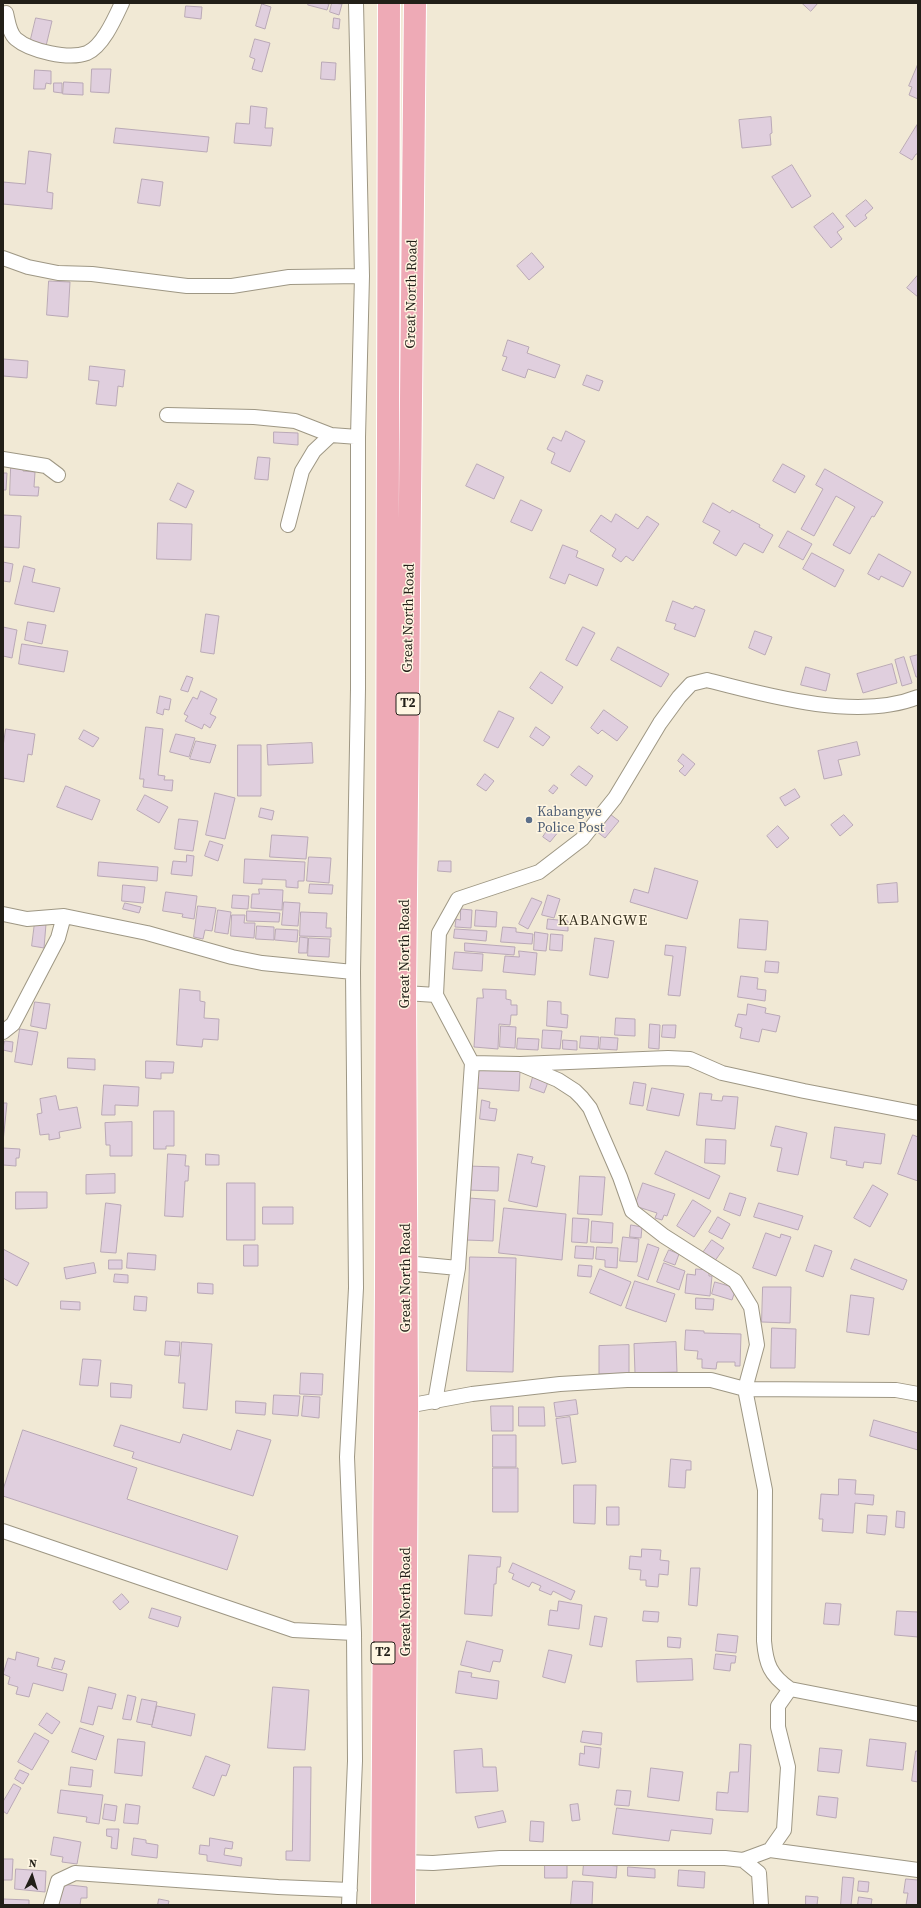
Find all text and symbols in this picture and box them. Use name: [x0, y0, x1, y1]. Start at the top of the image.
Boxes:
street label: Great North Road: [403, 239, 421, 349]
street label: Great North Road: [400, 563, 418, 673]
road number: T2: [396, 693, 420, 715]
place label: Kabangwe Police Post: [537, 804, 604, 836]
marker: Kabangwe Police Post: [524, 815, 534, 825]
street label: Great North Road: [397, 899, 413, 1009]
district label: KABANGWE: [558, 912, 648, 930]
street label: Great North Road: [398, 1223, 414, 1333]
street label: Great North Road: [398, 1547, 414, 1657]
road number: T2: [371, 1642, 395, 1664]
north arrow: [12, 1856, 52, 1896]
text: N: [28, 1856, 37, 1871]

